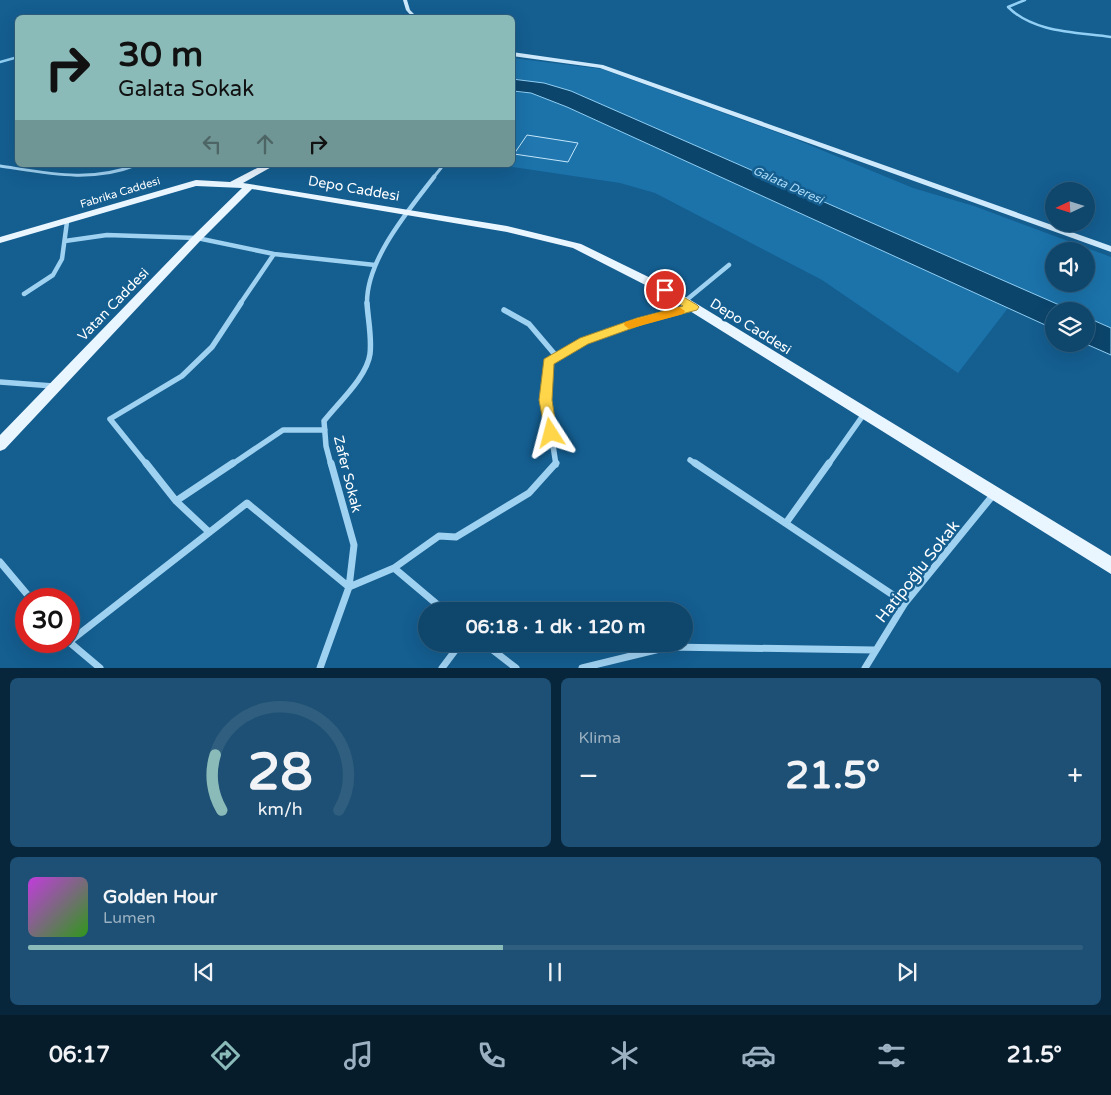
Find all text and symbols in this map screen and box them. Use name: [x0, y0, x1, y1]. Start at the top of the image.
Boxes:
text: 30 m: [118, 34, 203, 76]
icon: right: [35, 35, 100, 100]
text: Galata Sokak: [118, 76, 254, 102]
icon: left: [198, 130, 226, 158]
icon: ahead: [251, 130, 279, 158]
icon: right: [304, 130, 332, 158]
water label: Galata Deresi: [751, 163, 827, 208]
street label: Depo Caddesi: [307, 172, 401, 205]
street label: Fabrika Caddesi: [79, 174, 162, 211]
north arrow: [1045, 182, 1095, 232]
map controls: [1045, 182, 1095, 352]
button: sound: [1045, 242, 1095, 292]
street label: Vatan Caddesi: [74, 264, 153, 345]
pin: [644, 269, 686, 311]
icon: arrive: [651, 276, 679, 304]
street label: Depo Caddesi: [707, 295, 794, 358]
button: layers: [1045, 302, 1095, 352]
position arrow: [524, 406, 576, 458]
street label: Zafer Sokak: [330, 434, 365, 515]
street label: Hatipoğlu Sokak: [872, 516, 964, 627]
speed limit sign: 30: [15, 588, 80, 653]
text: 06:18 · 1 dk · 120 m: [466, 616, 645, 638]
text: Klima: [579, 728, 621, 748]
text: 28: [248, 741, 313, 804]
text: 21.5°: [785, 753, 880, 799]
text: −: [579, 759, 598, 793]
text: +: [1067, 759, 1083, 793]
text: km/h: [258, 799, 303, 820]
text: Golden Hour: [103, 886, 217, 908]
text: Lumen: [103, 908, 155, 928]
icon: previous: [190, 958, 218, 986]
icon: pause: [541, 958, 569, 986]
icon: next: [893, 958, 921, 986]
icon: directions: [208, 1038, 243, 1073]
icon: music: [341, 1038, 376, 1073]
icon: phone: [474, 1038, 509, 1073]
icon: climate: [607, 1038, 642, 1073]
icon: car: [741, 1038, 776, 1073]
icon: filters: [874, 1038, 909, 1073]
text: 06:17: [49, 1042, 110, 1068]
text: 21.5°: [1007, 1042, 1062, 1068]

